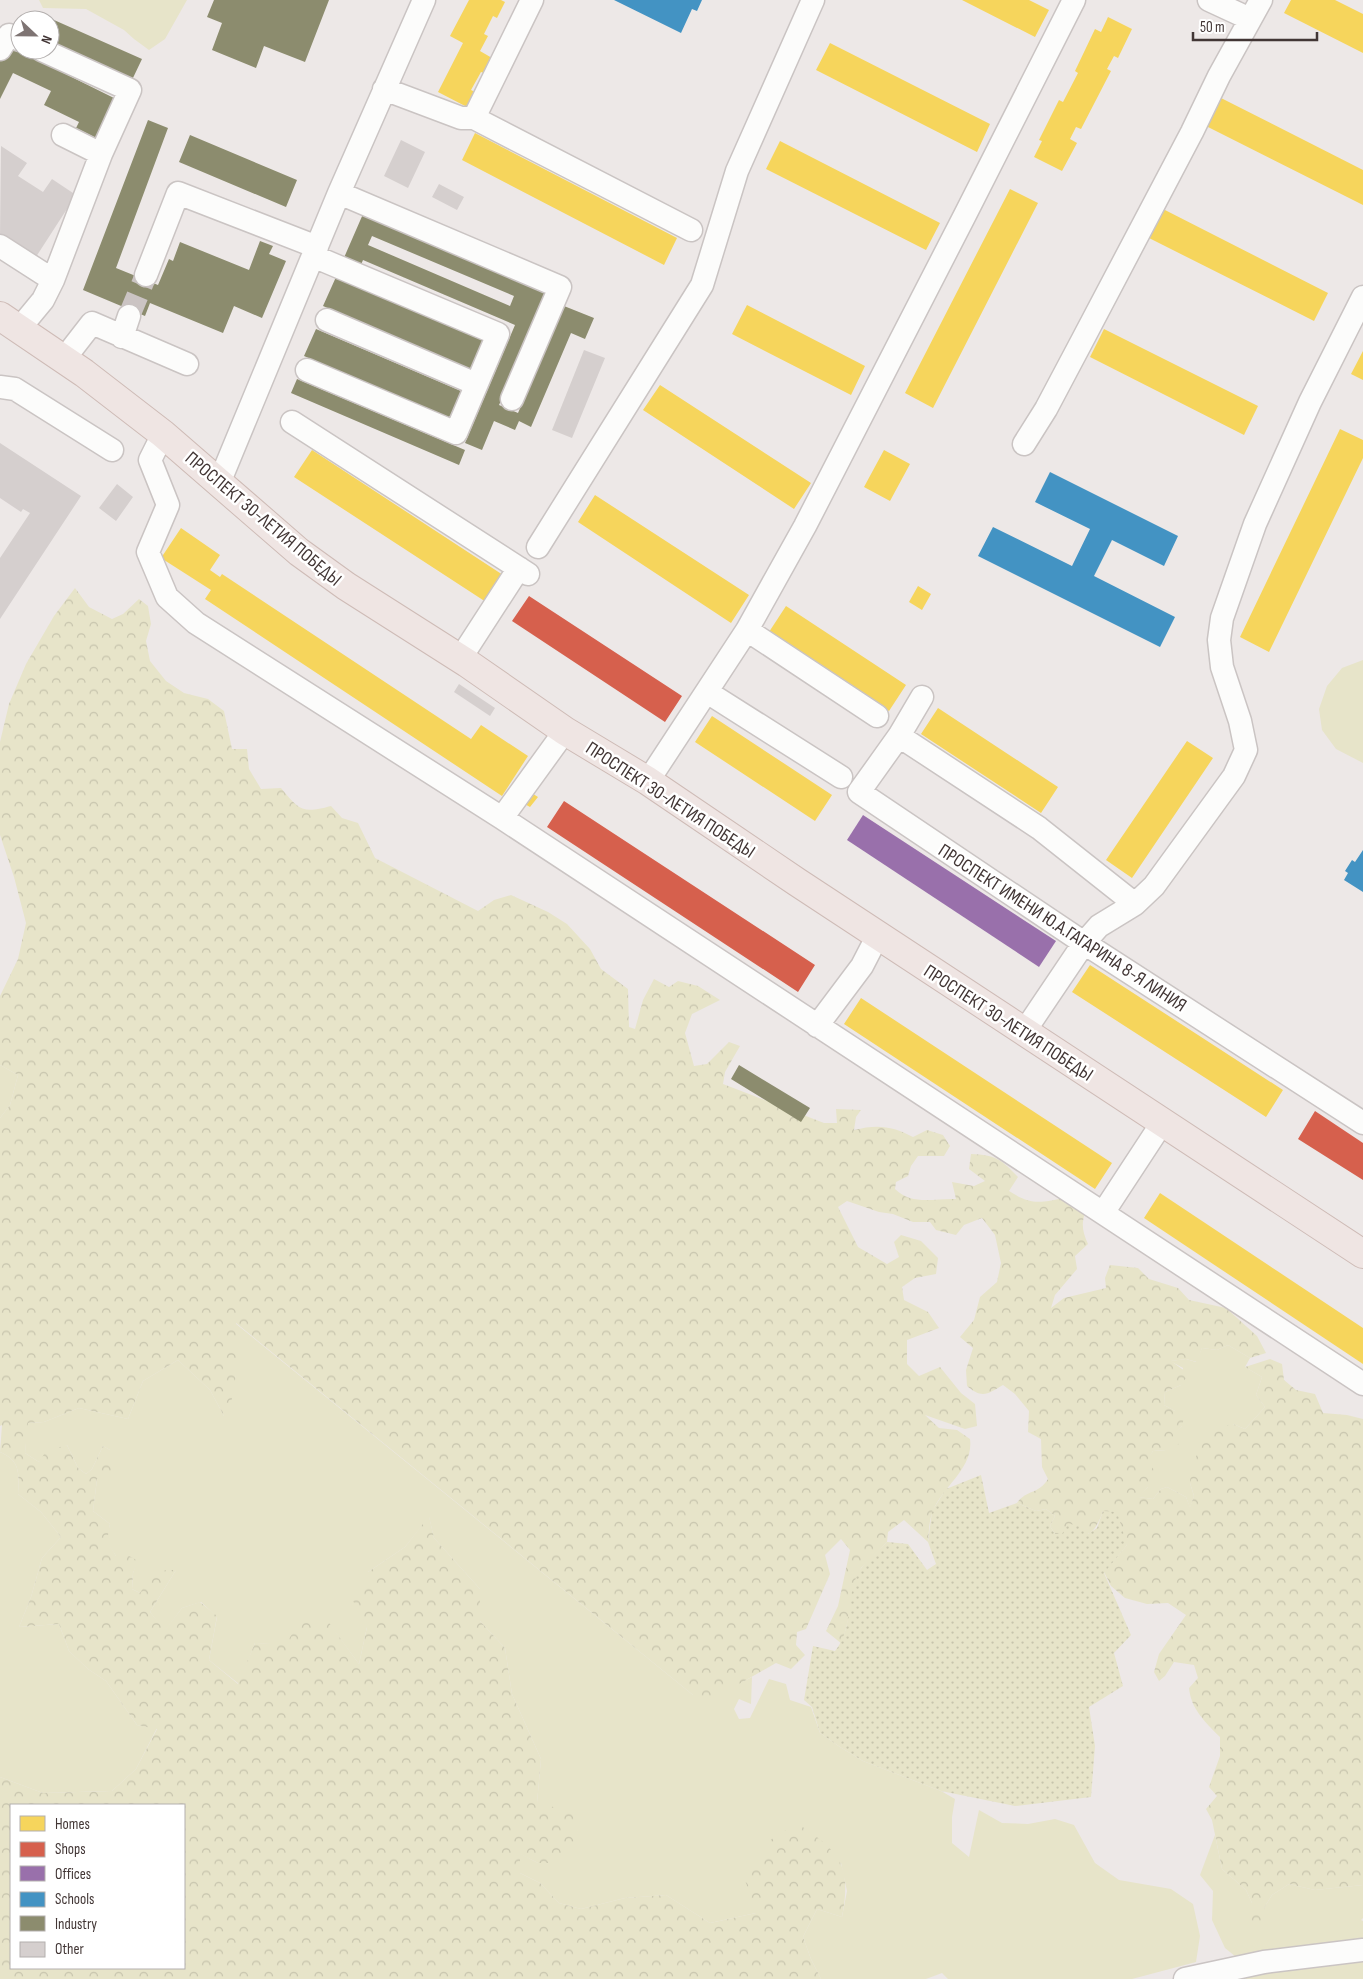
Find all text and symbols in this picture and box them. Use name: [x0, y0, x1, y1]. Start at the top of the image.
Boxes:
north arrow: [10, 10, 60, 60]
scale bar: [1193, 10, 1317, 42]
text: 50 m: [1200, 18, 1225, 37]
text: N: [37, 33, 56, 46]
street label: ПРОСПЕКТ 30-ЛЕТИЯ ПОБЕДЫ: [180, 447, 346, 591]
street label: ПРОСПЕКТ 30-ЛЕТИЯ ПОБЕДЫ: [581, 737, 759, 864]
street label: ПРОСПЕКТ ИМЕНИ Ю.А.ГАГАРИНА 8-Я ЛИНИЯ: [934, 839, 1191, 1017]
street label: ПРОСПЕКТ 30-ЛЕТИЯ ПОБЕДЫ: [919, 960, 1097, 1087]
legend: [10, 1804, 185, 1969]
text: Homes: [55, 1815, 90, 1834]
text: Shops: [55, 1840, 86, 1859]
text: Offices: [55, 1865, 91, 1884]
text: Schools: [55, 1890, 94, 1909]
text: Industry: [55, 1915, 97, 1934]
text: Other: [55, 1940, 84, 1959]

